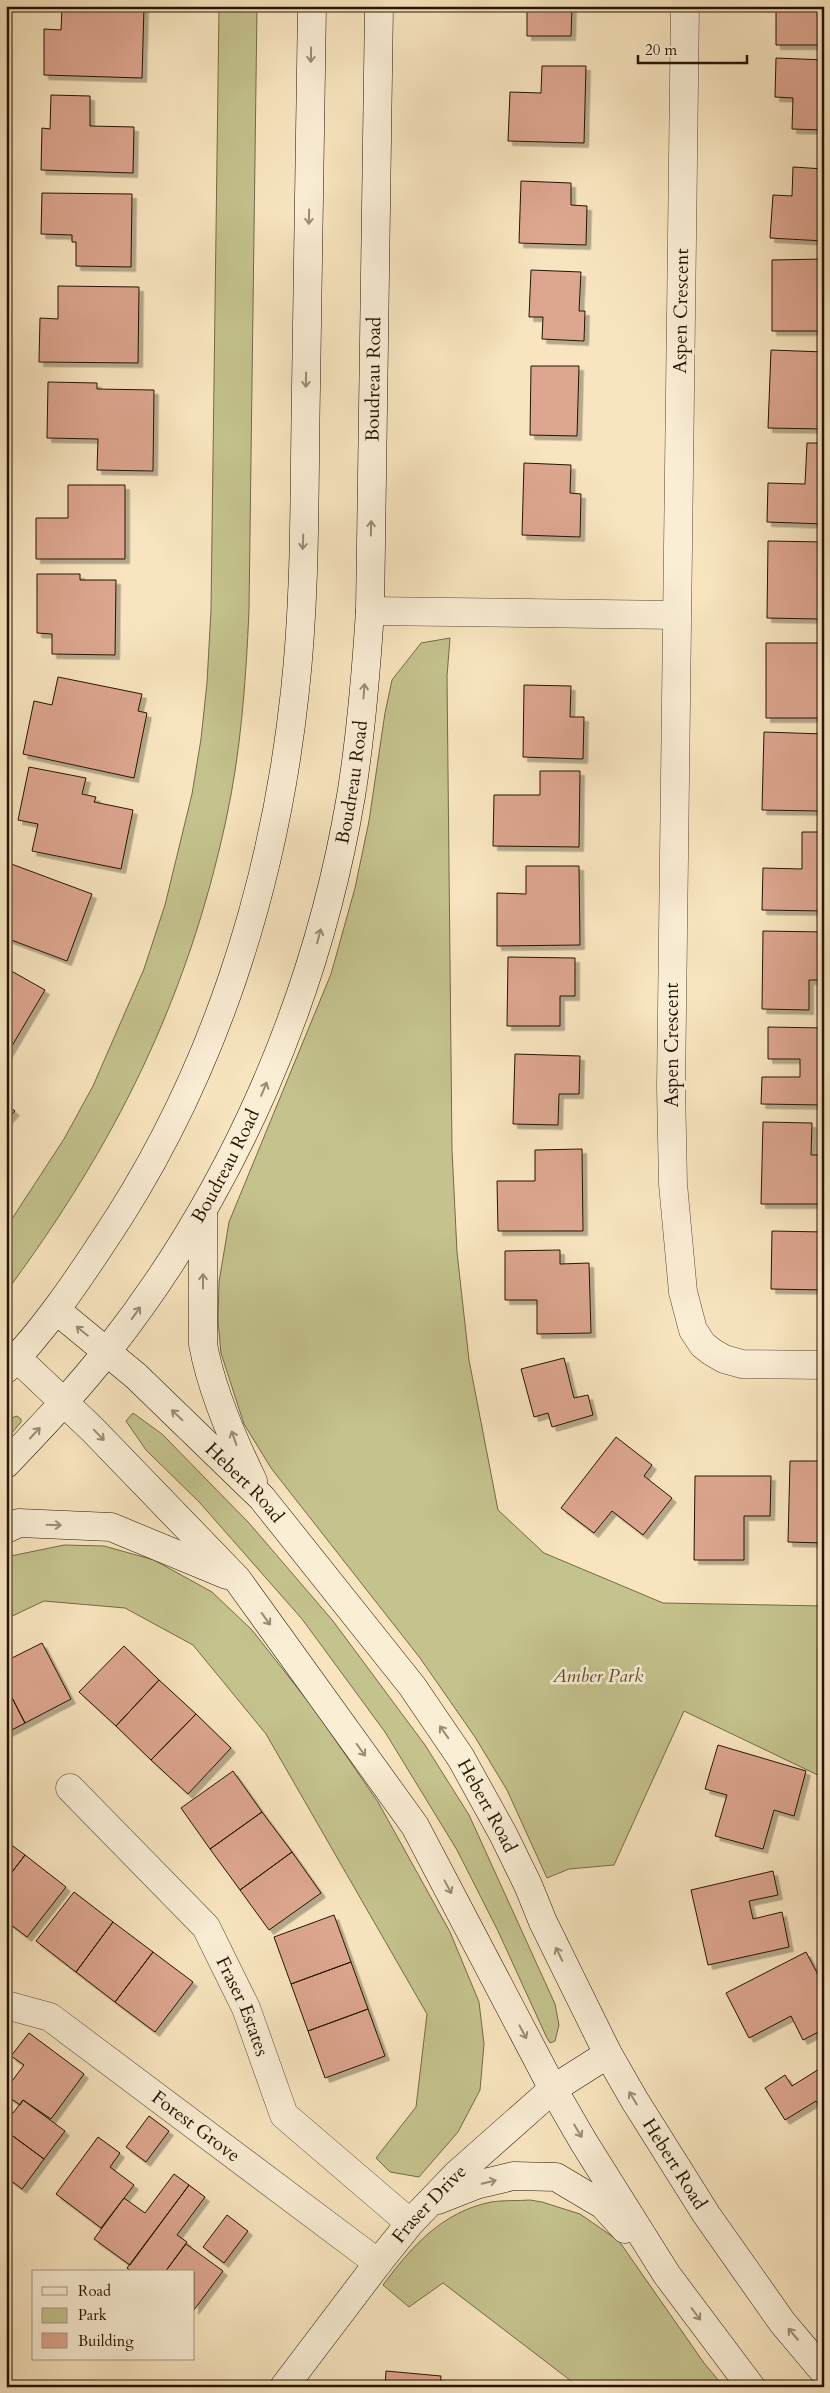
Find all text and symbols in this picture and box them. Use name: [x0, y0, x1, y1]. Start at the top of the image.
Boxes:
scale bar: [638, 32, 746, 64]
text: 20 m: [645, 40, 677, 60]
one-way arrow: [306, 46, 316, 63]
one-way arrow: [304, 209, 313, 225]
street label: Aspen Crescent: [667, 248, 695, 374]
street label: Boudreau Road: [360, 317, 387, 442]
one-way arrow: [301, 372, 311, 388]
one-way arrow: [366, 521, 376, 537]
one-way arrow: [299, 534, 308, 550]
one-way arrow: [360, 683, 369, 699]
street label: Boudreau Road: [329, 719, 374, 846]
one-way arrow: [314, 929, 324, 945]
street label: Aspen Crescent: [659, 982, 685, 1108]
one-way arrow: [259, 1082, 269, 1097]
street label: Boudreau Road: [185, 1105, 266, 1227]
one-way arrow: [198, 1273, 208, 1290]
one-way arrow: [131, 1306, 141, 1320]
one-way arrow: [75, 1326, 88, 1337]
one-way arrow: [171, 1410, 183, 1422]
one-way arrow: [29, 1426, 41, 1439]
one-way arrow: [93, 1429, 105, 1442]
one-way arrow: [229, 1431, 238, 1446]
street label: Hebert Road: [199, 1437, 290, 1528]
one-way arrow: [45, 1520, 61, 1529]
one-way arrow: [261, 1612, 271, 1626]
park label: Amber Park: [552, 1663, 644, 1689]
one-way arrow: [439, 1726, 449, 1740]
one-way arrow: [356, 1743, 366, 1757]
street label: Hebert Road: [451, 1754, 523, 1857]
one-way arrow: [443, 1880, 453, 1894]
one-way arrow: [554, 1947, 563, 1962]
street label: Fraser Estates: [210, 1952, 275, 2060]
one-way arrow: [518, 2024, 528, 2039]
street label: Forest Grove: [146, 2085, 246, 2168]
one-way arrow: [628, 2092, 638, 2106]
street label: Hebert Road: [636, 2113, 713, 2215]
one-way arrow: [573, 2124, 583, 2138]
street label: Fraser Drive: [386, 2158, 472, 2249]
one-way arrow: [480, 2176, 496, 2186]
legend: [32, 2270, 195, 2360]
text: Road: [78, 2281, 111, 2301]
text: Park: [78, 2305, 107, 2325]
one-way arrow: [691, 2307, 701, 2321]
one-way arrow: [787, 2328, 798, 2341]
text: Building: [78, 2331, 134, 2351]

